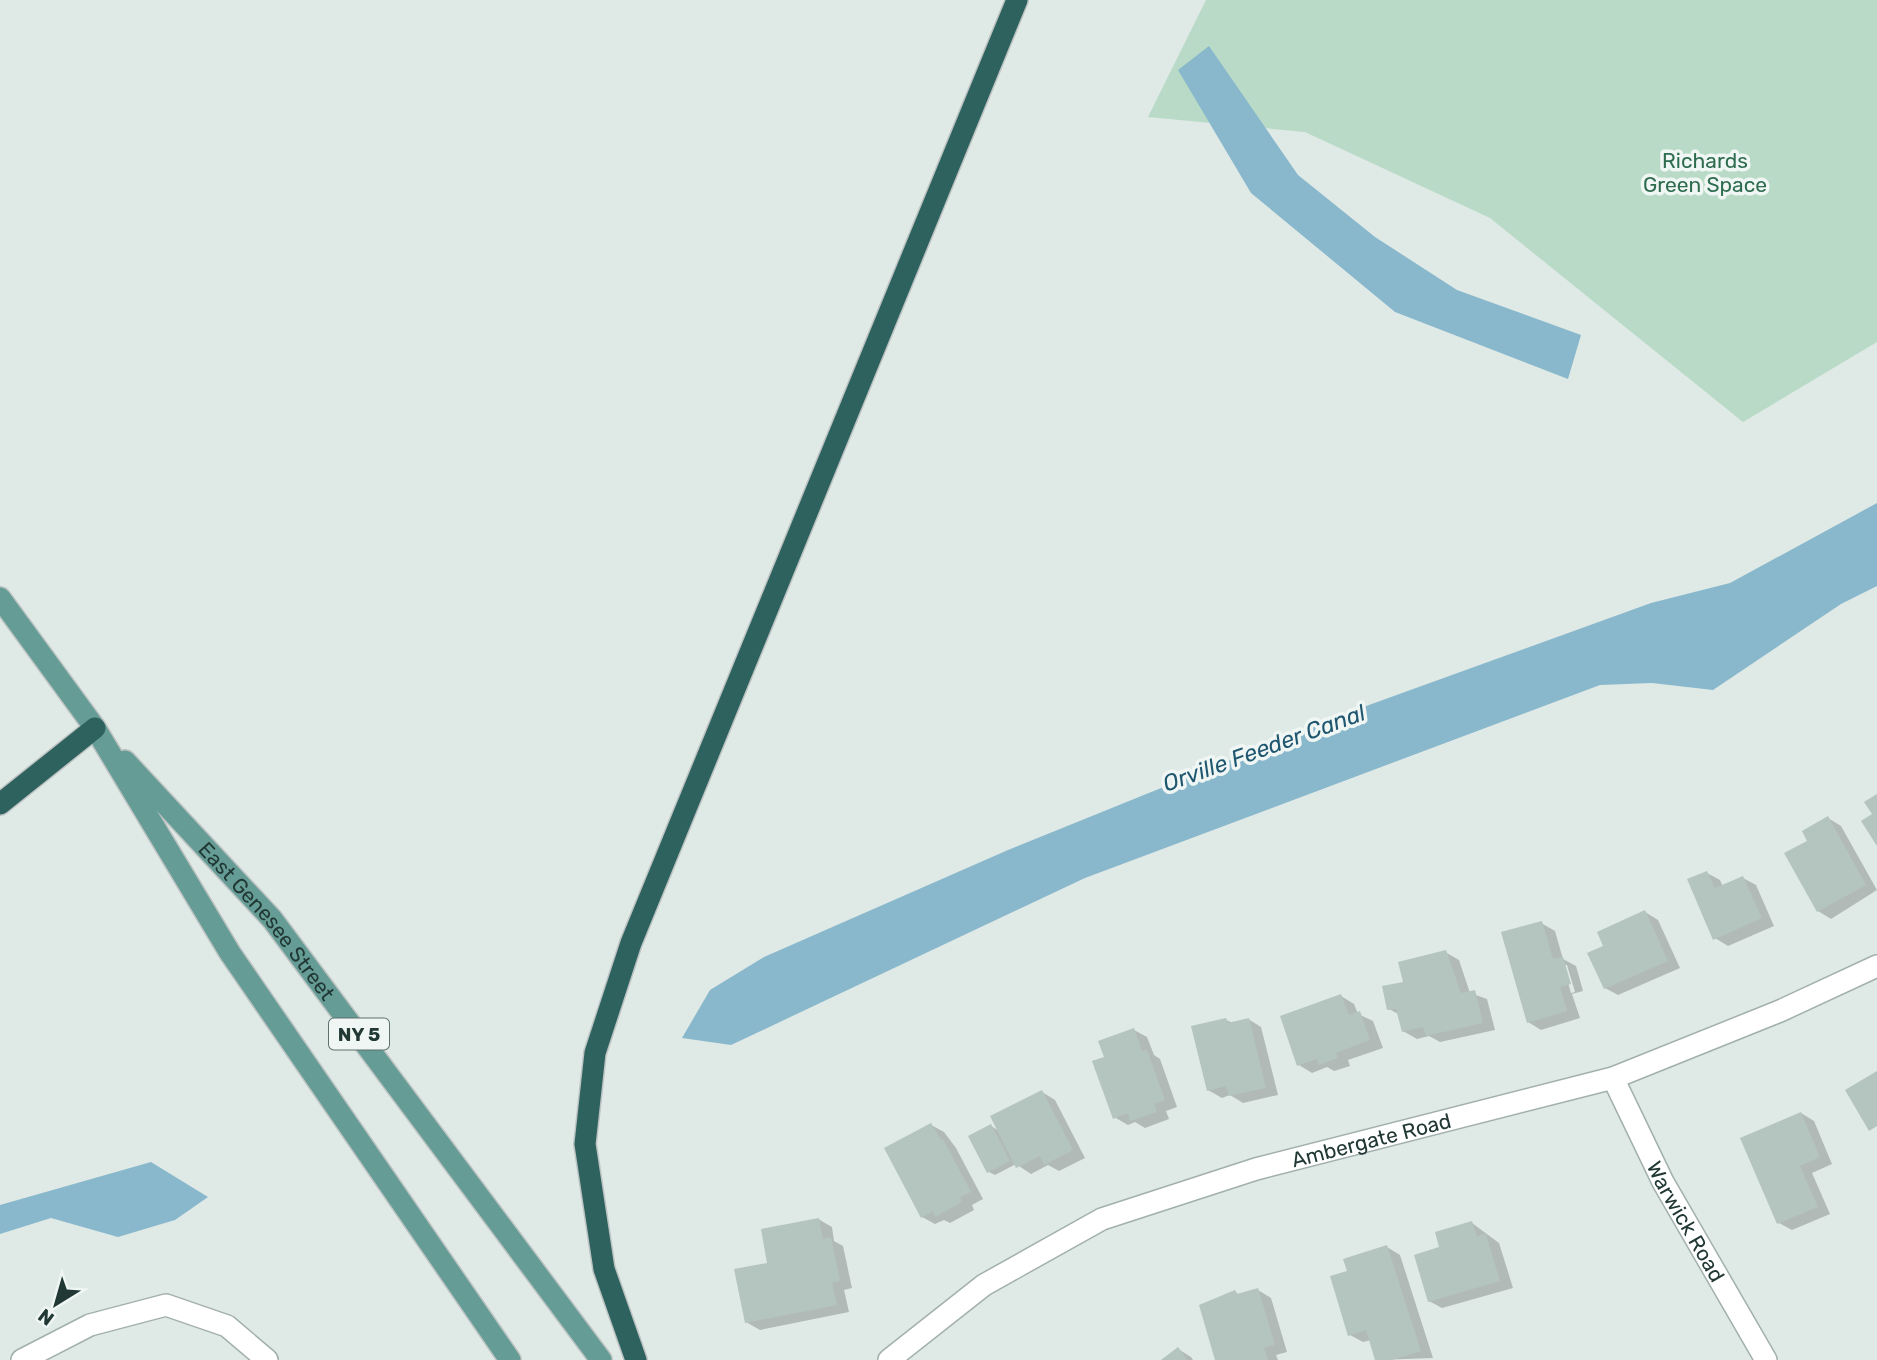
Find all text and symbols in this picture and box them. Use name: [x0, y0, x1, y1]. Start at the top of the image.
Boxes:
park label: Richards Green Space: [1643, 148, 1767, 197]
water label: Orville Feeder Canal: [1159, 698, 1370, 798]
street label: East Genesee Street: [194, 836, 340, 1005]
road number: NY 5: [329, 1018, 389, 1050]
street label: Ambergate Road: [1289, 1107, 1454, 1172]
street label: Warwick Road: [1642, 1157, 1730, 1286]
north arrow: [21, 1269, 91, 1339]
text: N: [34, 1304, 58, 1330]

